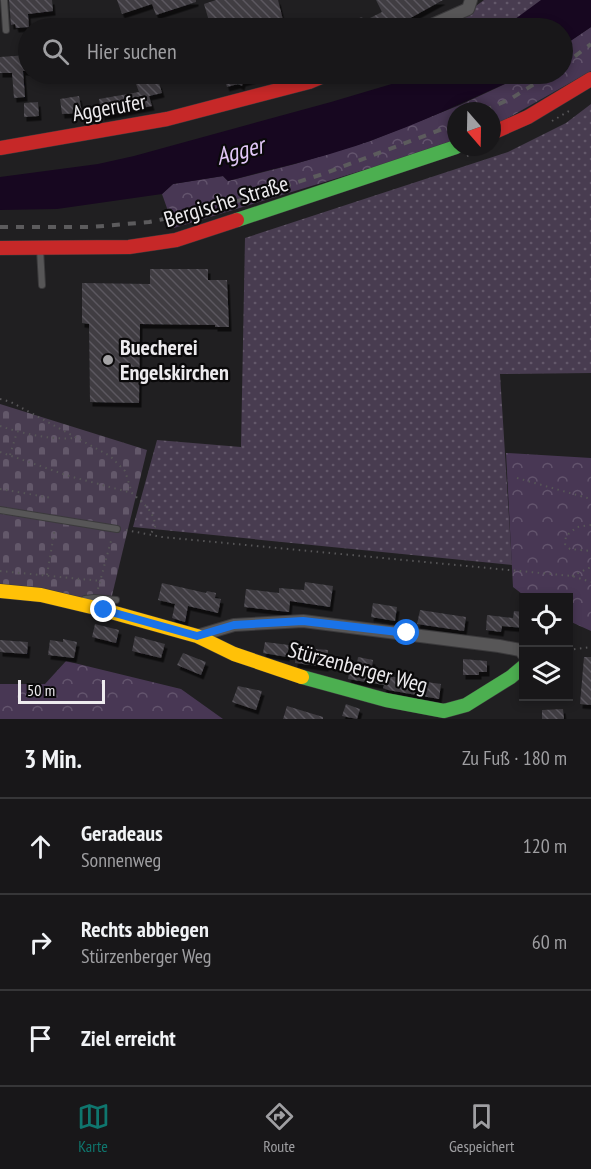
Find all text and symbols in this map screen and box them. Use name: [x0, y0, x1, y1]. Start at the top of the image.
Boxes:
search box: [18, 18, 573, 84]
icon: search: [39, 35, 72, 68]
text: Hier suchen: [87, 37, 177, 65]
street label: Aggerufer: [70, 87, 148, 127]
north arrow: [447, 102, 501, 156]
water label: Agger: [213, 128, 271, 172]
street label: Bergische Straße: [160, 169, 292, 233]
place label: Buecherei Engelskirchen: [120, 333, 229, 386]
marker: Buecherei Engelskirchen: [101, 353, 115, 367]
map controls: [519, 593, 573, 701]
button: locate: [519, 593, 573, 647]
route end: [90, 596, 116, 622]
route start: [393, 619, 419, 645]
street label: Stürzenberger Weg: [285, 635, 431, 699]
button: layers: [519, 647, 573, 701]
scale bar: [18, 677, 105, 704]
text: 50 m: [27, 680, 55, 700]
text: 3 Min.: [24, 742, 82, 775]
text: Zu Fuß · 180 m: [462, 745, 567, 771]
text: Geradeaus: [81, 819, 163, 847]
icon: ahead: [24, 830, 57, 863]
text: 120 m: [523, 833, 567, 859]
text: Sonnenweg: [81, 847, 161, 873]
text: Rechts abbiegen: [81, 915, 209, 943]
icon: right: [24, 926, 57, 959]
text: 60 m: [532, 929, 567, 955]
text: Stürzenberger Weg: [81, 943, 211, 969]
icon: arrive: [24, 1022, 57, 1055]
text: Ziel erreicht: [81, 1024, 176, 1052]
tab: Karte: [77, 1100, 110, 1156]
tab: Route: [263, 1100, 296, 1156]
tab: Gespeichert: [449, 1100, 514, 1156]

